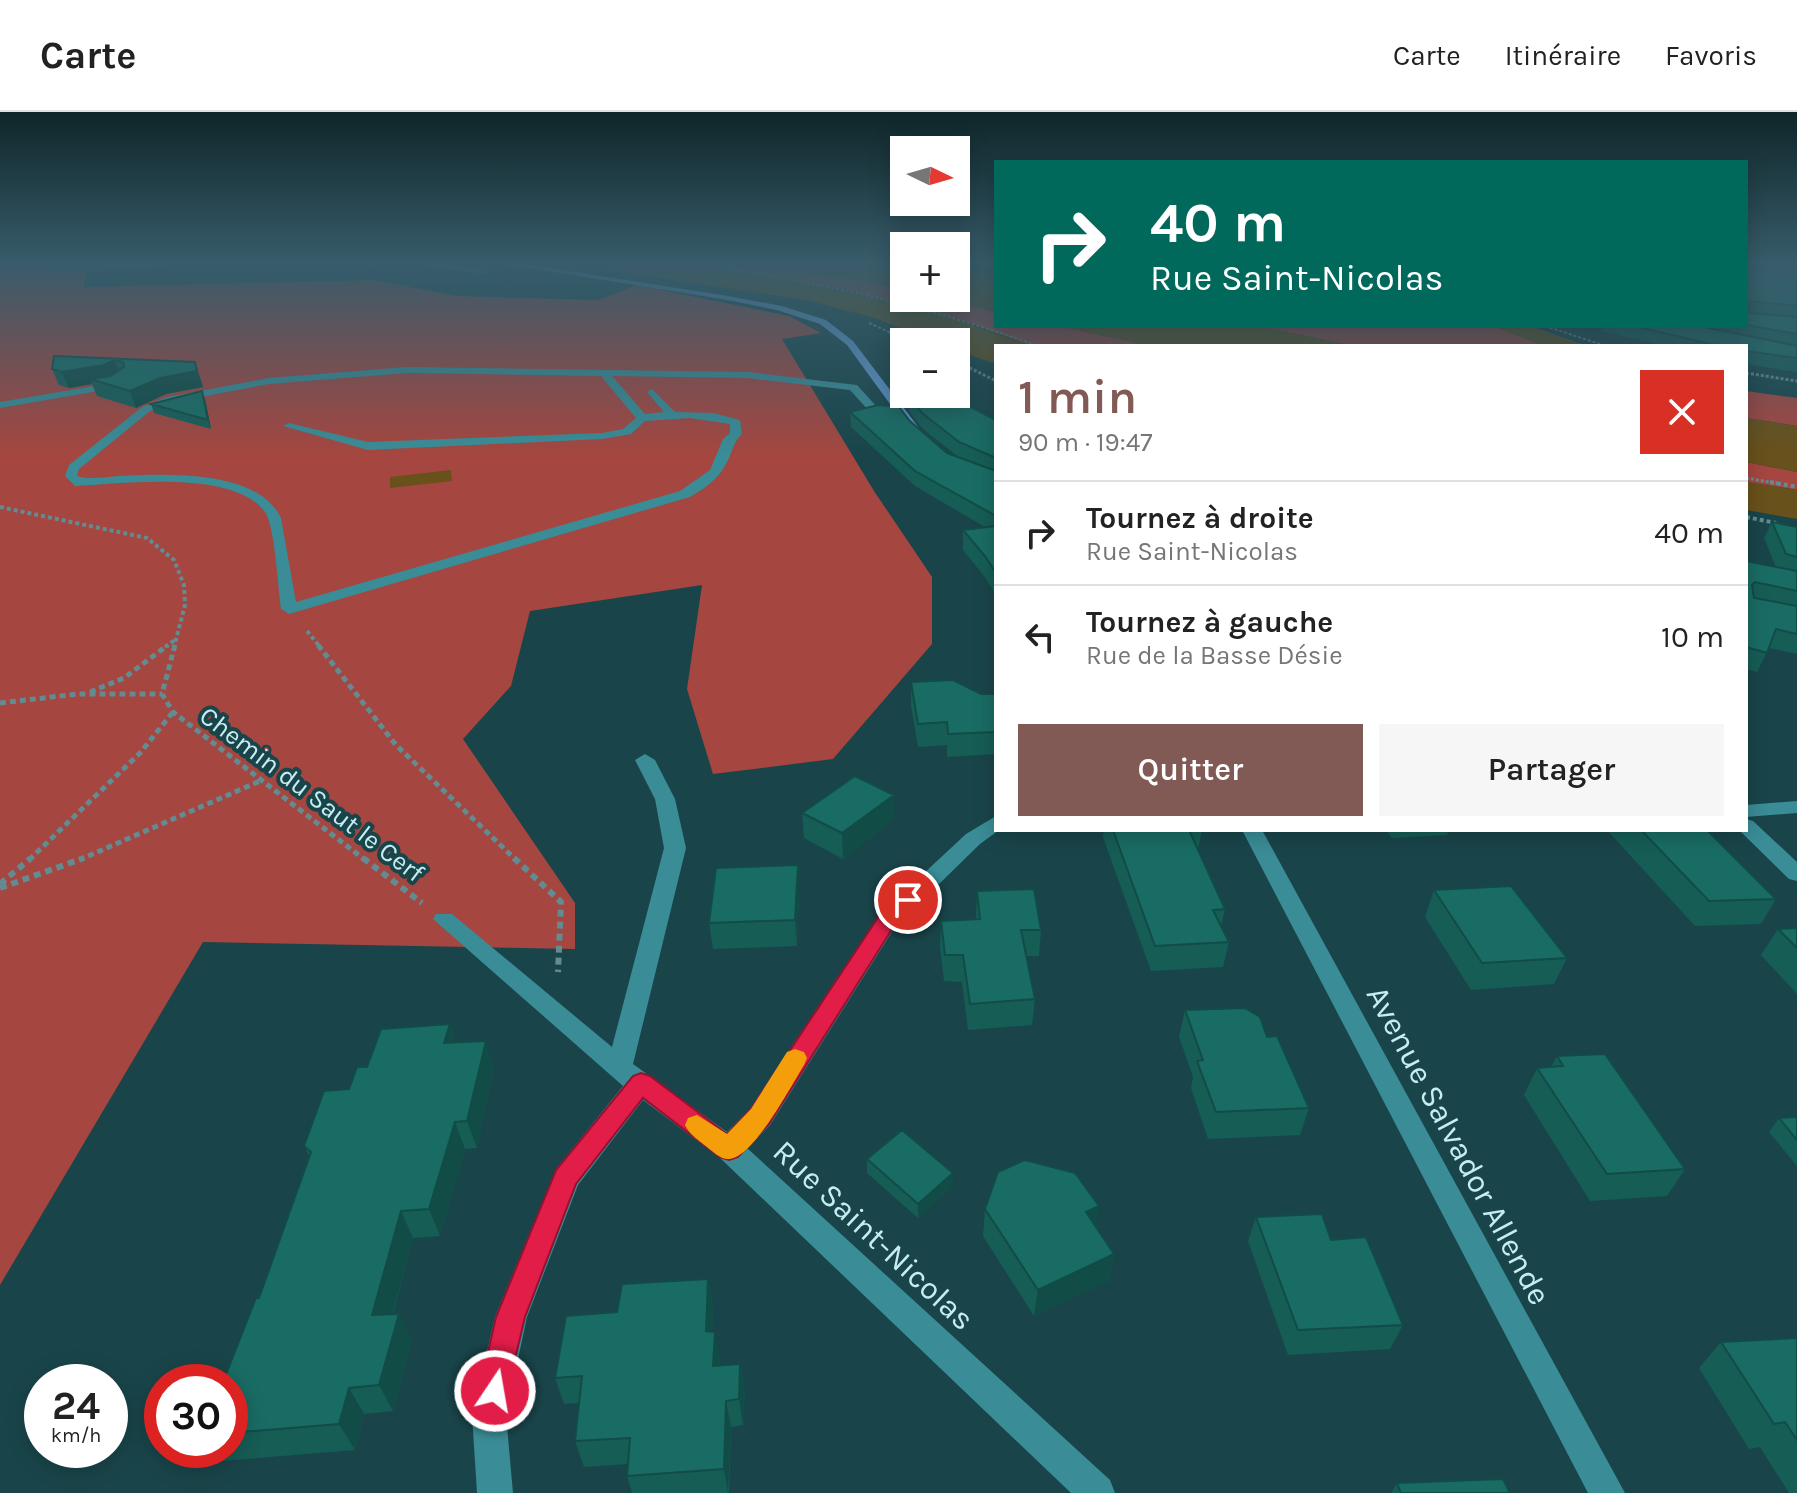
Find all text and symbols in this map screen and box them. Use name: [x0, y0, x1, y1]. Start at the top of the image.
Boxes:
text: Carte: [40, 33, 136, 78]
text: Carte: [1393, 39, 1461, 72]
text: Itinéraire: [1505, 39, 1621, 72]
text: Favoris: [1665, 39, 1757, 72]
north arrow: [890, 136, 970, 216]
map controls: [890, 136, 970, 408]
text: 40 m: [1150, 190, 1286, 255]
icon: right: [1018, 192, 1122, 296]
button: +: [890, 232, 970, 312]
text: Rue Saint-Nicolas: [1150, 257, 1443, 299]
button: −: [890, 328, 970, 408]
text: 1 min: [1018, 369, 1137, 425]
button: close: [1640, 370, 1724, 454]
text: 90 m · 19:47: [1018, 427, 1152, 458]
text: Tournez à droite: [1086, 500, 1314, 536]
icon: right: [1018, 511, 1062, 555]
text: 40 m: [1654, 515, 1724, 551]
text: Rue Saint-Nicolas: [1086, 536, 1298, 567]
text: Tournez à gauche: [1086, 604, 1333, 640]
icon: left: [1018, 615, 1062, 659]
text: 10 m: [1661, 619, 1724, 655]
text: Rue de la Basse Désie: [1086, 640, 1343, 671]
street label: Chemin du Saut le Cerf: [194, 700, 431, 889]
button: Quitter: [1018, 724, 1363, 816]
button: Partager: [1379, 724, 1724, 816]
pin: [874, 866, 942, 934]
icon: arrive: [886, 878, 930, 922]
street label: Avenue Salvador Allende: [1359, 980, 1558, 1311]
street label: Rue Saint-Nicolas: [766, 1133, 982, 1338]
position arrow: [453, 1349, 537, 1433]
speed limit sign: 30: [144, 1364, 248, 1468]
text: 24: [52, 1382, 100, 1429]
text: km/h: [51, 1424, 101, 1447]

